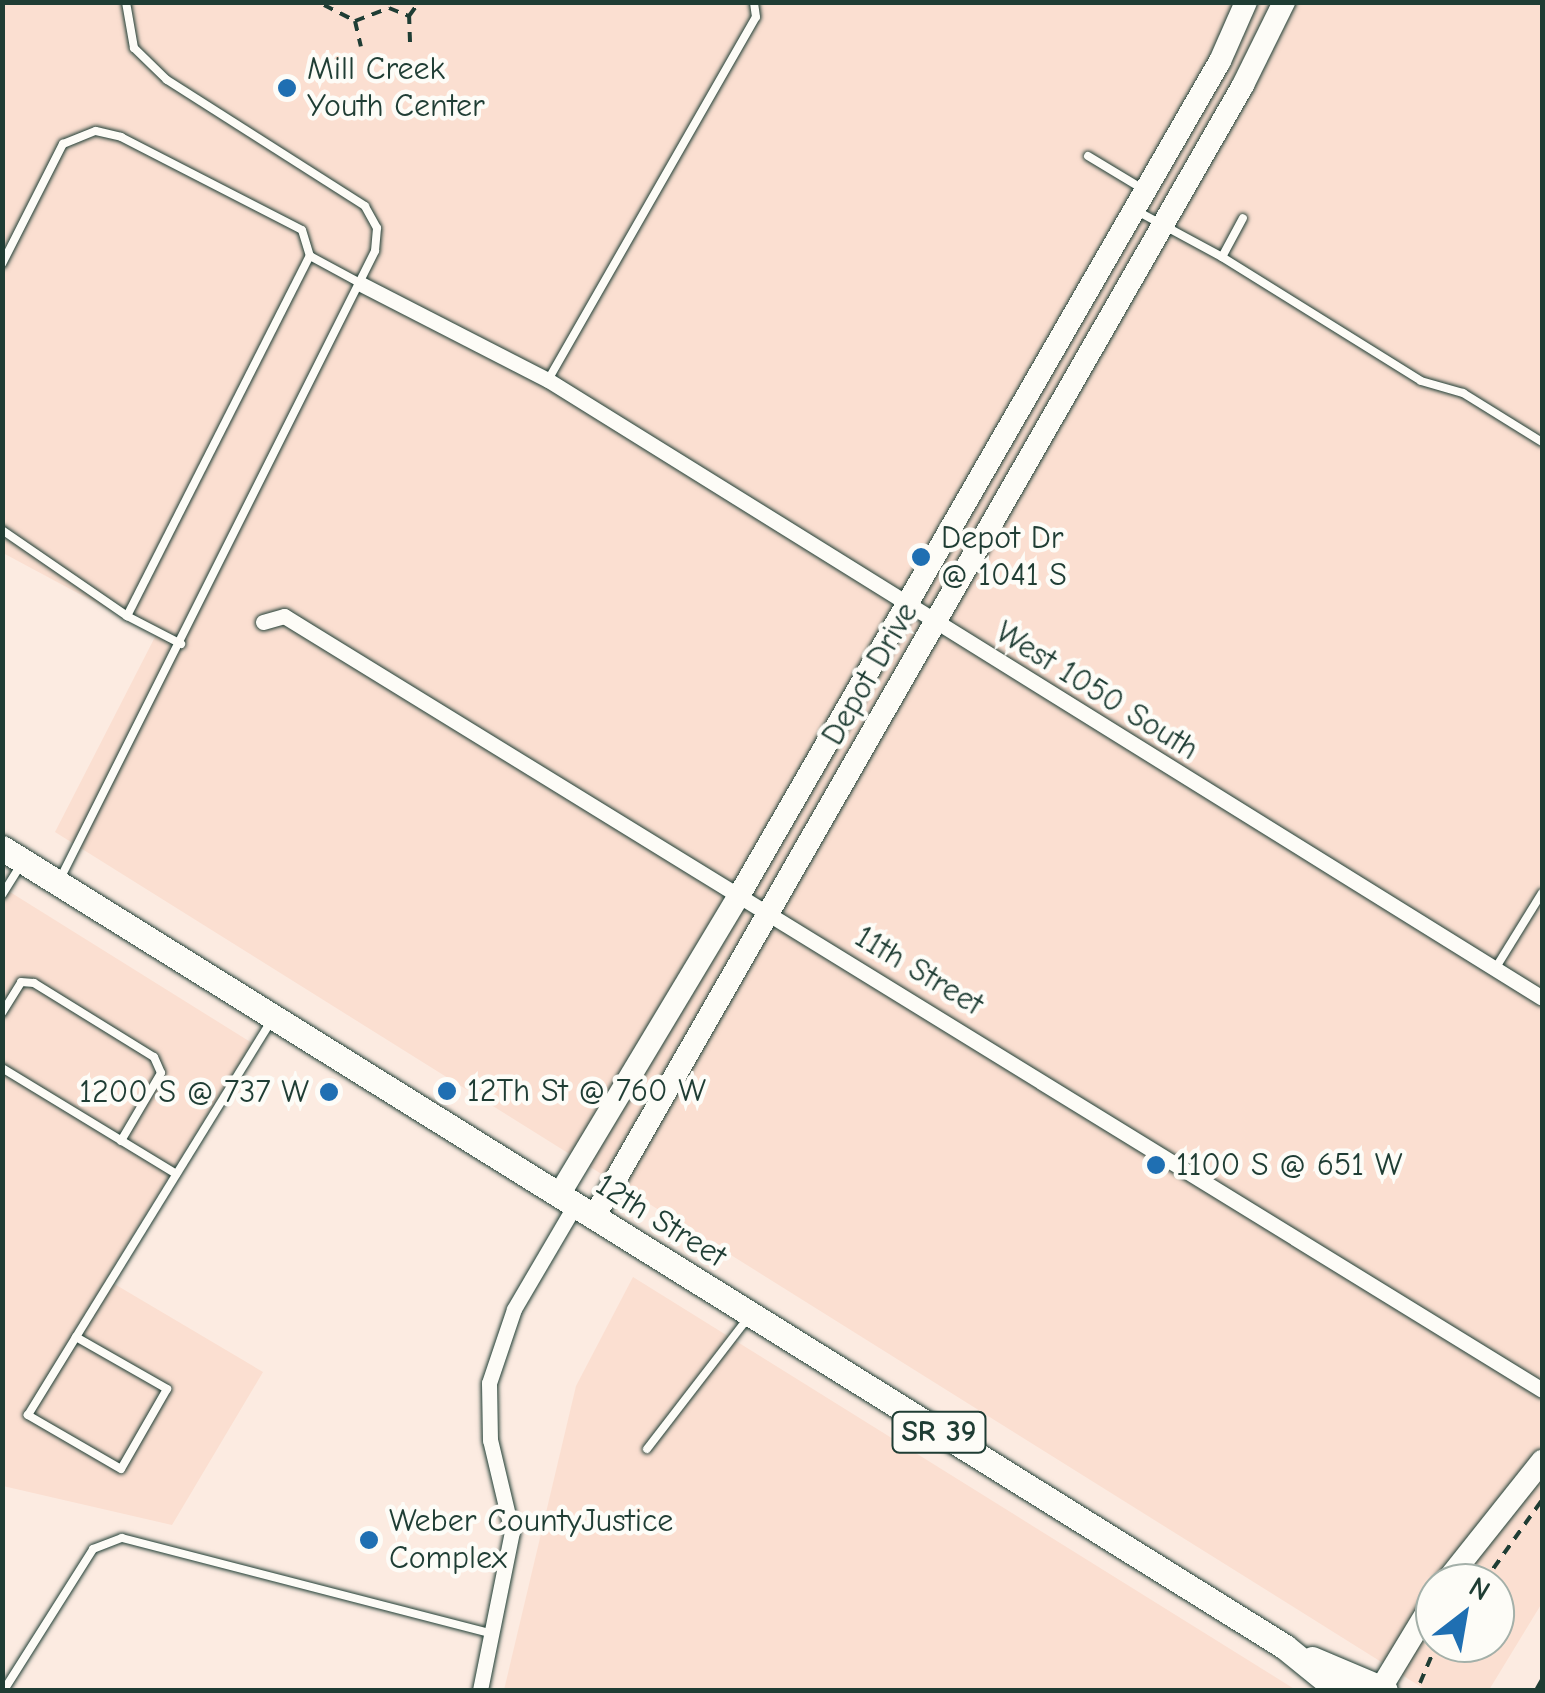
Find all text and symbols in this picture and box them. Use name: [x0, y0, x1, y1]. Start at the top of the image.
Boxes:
place label: Mill Creek Youth Center: [307, 51, 485, 126]
marker: Mill Creek Youth Center: [276, 77, 298, 99]
place label: Depot Dr @ 1041 S: [941, 520, 1067, 595]
marker: Depot Dr @ 1041 S: [910, 546, 932, 568]
street label: Depot Drive: [814, 596, 926, 752]
street label: West 1050 South: [989, 613, 1205, 769]
street label: 11th Street: [848, 918, 990, 1024]
place label: 12Th St @ 760 W: [467, 1072, 706, 1110]
place label: 1200 S @ 737 W: [79, 1073, 309, 1111]
marker: 12Th St @ 760 W: [436, 1080, 458, 1102]
marker: 1200 S @ 737 W: [318, 1081, 340, 1103]
place label: 1100 S @ 651 W: [1176, 1146, 1402, 1184]
marker: 1100 S @ 651 W: [1145, 1154, 1167, 1176]
street label: 12th Street: [589, 1166, 733, 1276]
road number: SR 39: [889, 1407, 989, 1457]
place label: Weber CountyJustice Complex: [389, 1503, 673, 1578]
marker: Weber CountyJustice Complex: [358, 1529, 380, 1551]
north arrow: [1415, 1563, 1515, 1663]
text: N: [1463, 1571, 1495, 1607]

